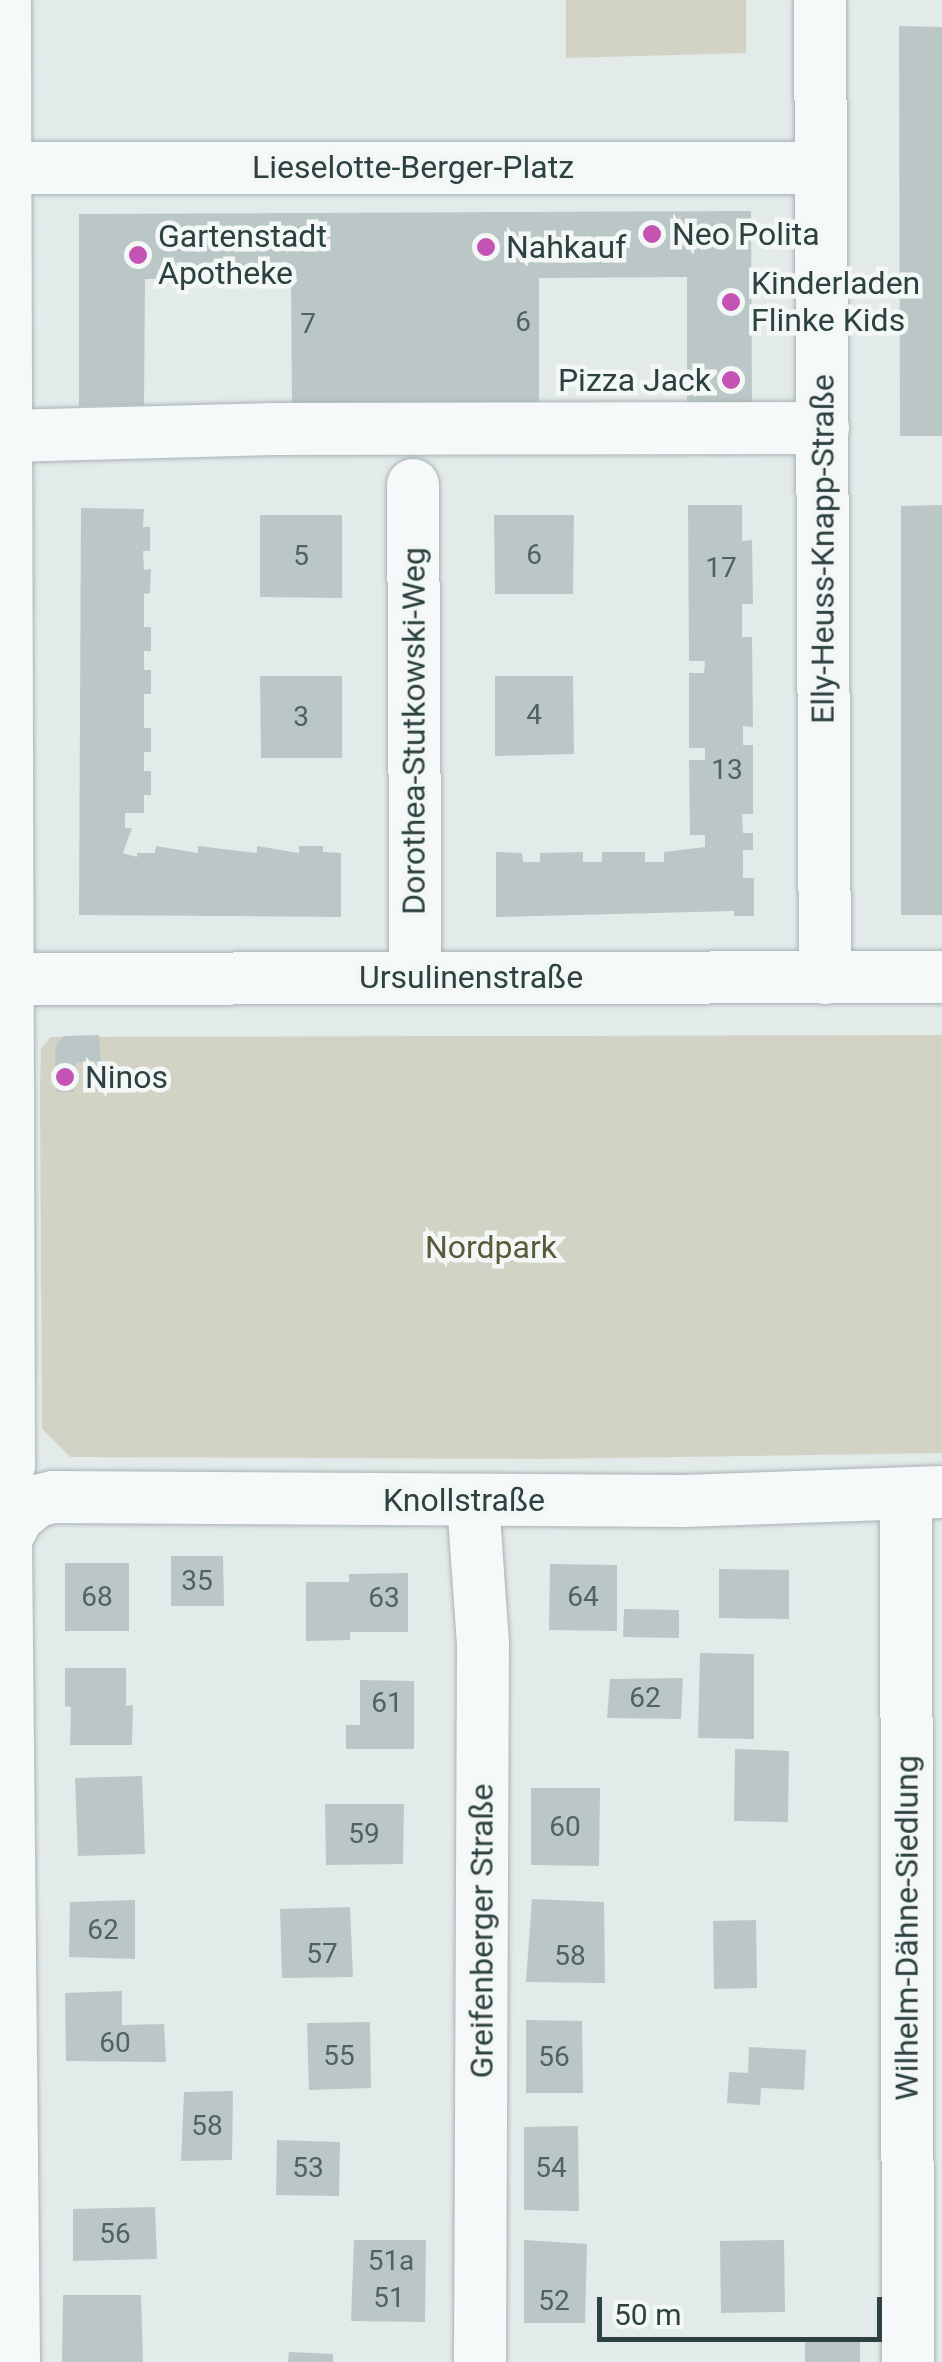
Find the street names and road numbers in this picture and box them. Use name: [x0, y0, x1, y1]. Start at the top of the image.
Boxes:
street label: Lieselotte-Berger-Platz: [252, 148, 574, 186]
street label: Elly-Heuss-Knapp-Straße: [804, 374, 842, 724]
street label: Dorothea-Stutkowski-Weg: [395, 547, 433, 915]
street label: Ursulinenstraße: [359, 958, 583, 996]
street label: Knollstraße: [383, 1481, 545, 1519]
street label: Wilhelm-Dähne-Siedlung: [888, 1755, 926, 2101]
street label: Greifenberger Straße: [463, 1784, 501, 2078]

